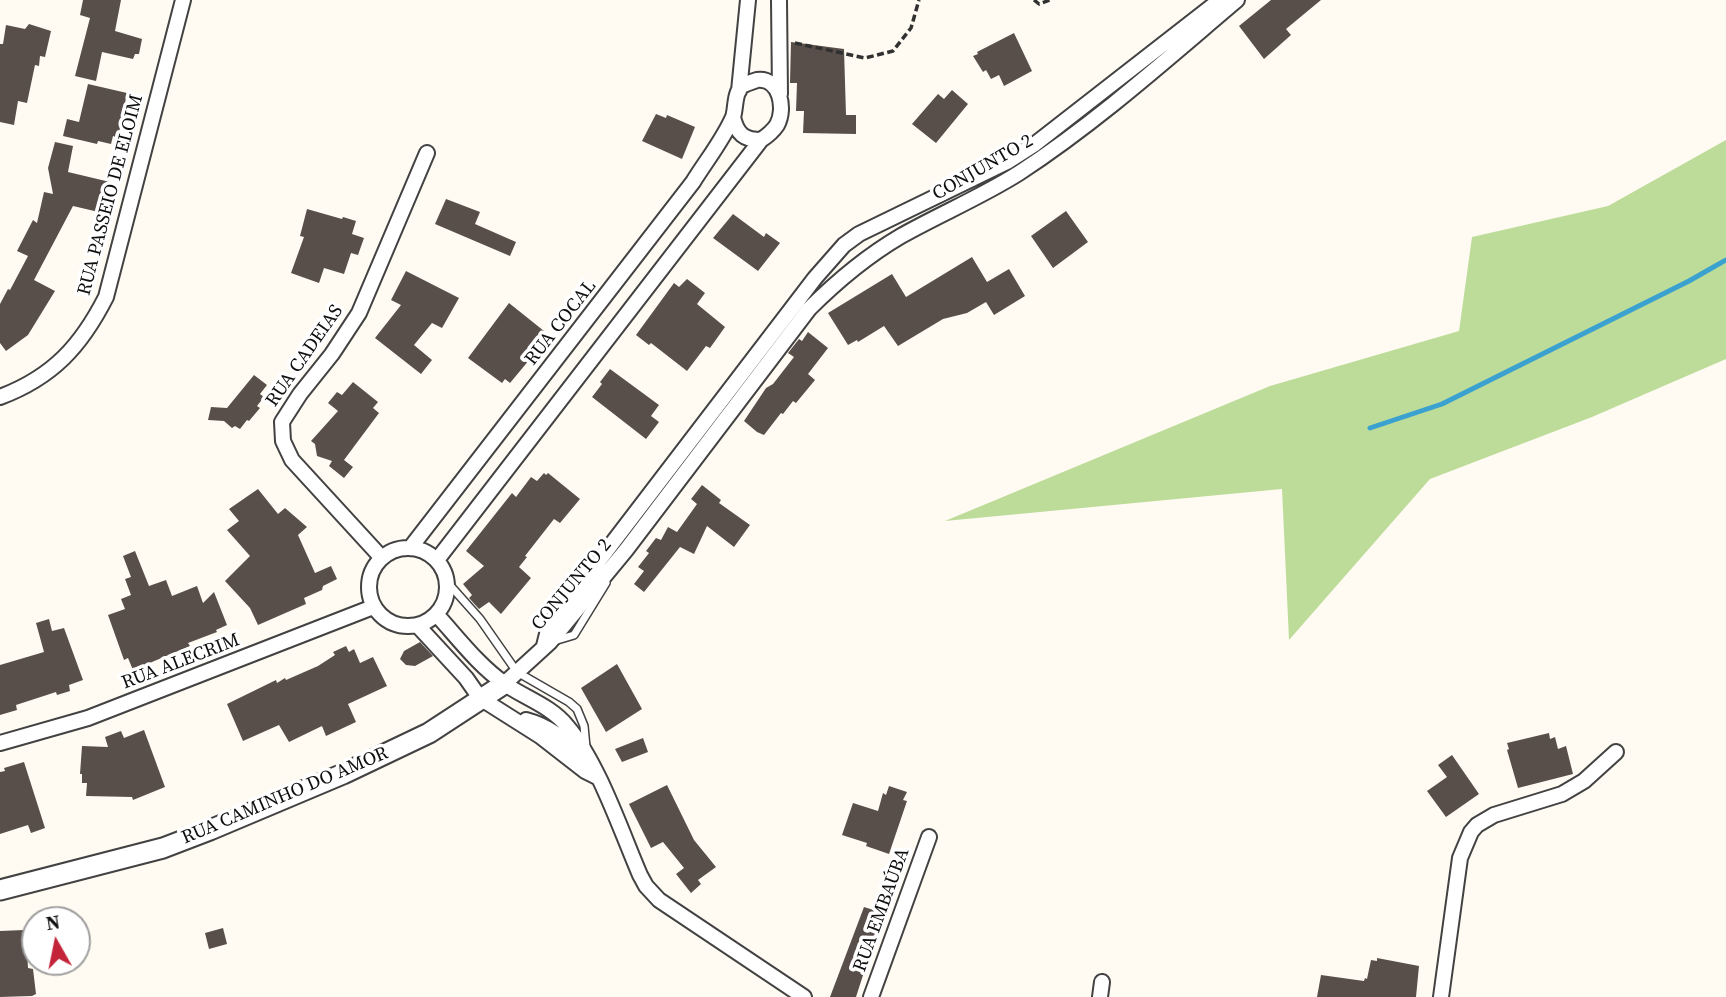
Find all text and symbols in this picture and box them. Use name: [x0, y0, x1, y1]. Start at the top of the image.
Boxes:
street label: RUA PASSEIO DE ELOIM: [73, 92, 149, 298]
street label: CONJUNTO 2: [929, 130, 1037, 206]
street label: RUA COCAL: [520, 276, 602, 370]
street label: RUA CADEIAS: [261, 301, 349, 411]
street label: CONJUNTO 2: [527, 535, 617, 635]
street label: RUA ALECRIM: [119, 629, 243, 695]
street label: RUA CAMINHO DO AMOR: [178, 742, 392, 850]
street label: RUA EMBAÚBA: [849, 845, 915, 975]
north arrow: [21, 906, 91, 976]
text: N: [44, 908, 62, 936]

